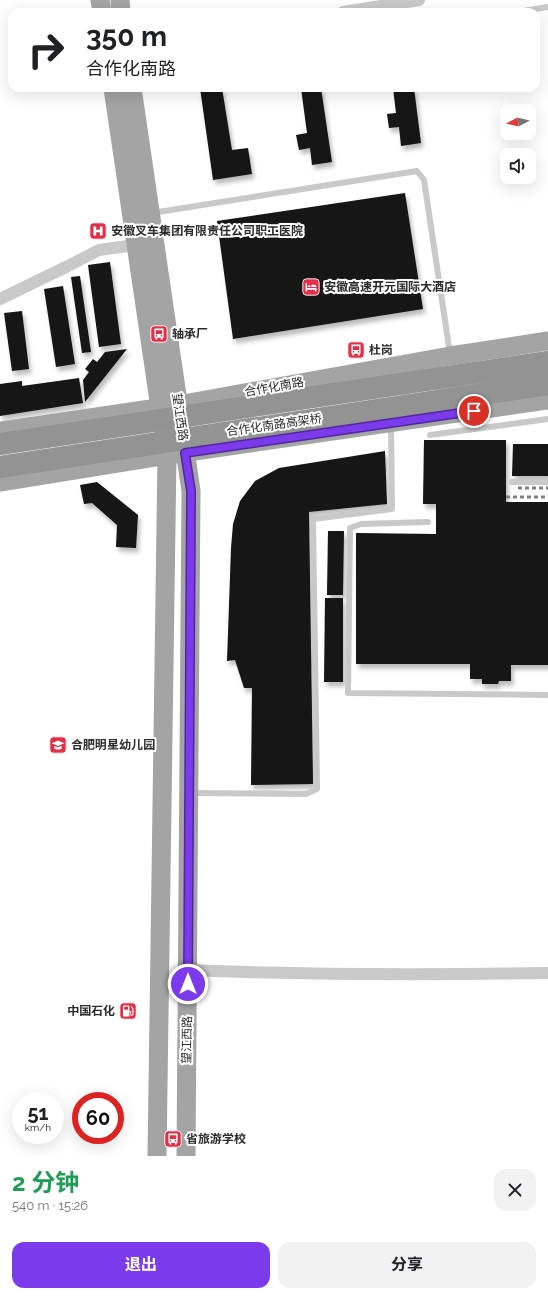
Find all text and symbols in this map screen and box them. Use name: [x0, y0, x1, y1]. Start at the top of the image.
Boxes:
text: 350 m: [86, 20, 167, 53]
icon: right: [20, 24, 72, 76]
text: 合作化南路: [86, 58, 176, 79]
north arrow: [500, 104, 536, 140]
map controls: [500, 104, 536, 184]
button: sound: [500, 148, 536, 184]
hospital icon: 安徽叉车集团有限责任公司职工医院: [88, 221, 108, 241]
place label: 安徽叉车集团有限责任公司职工医院: [111, 224, 303, 238]
hotel icon: 安徽高速开元国际大酒店: [301, 277, 321, 297]
place label: 安徽高速开元国际大酒店: [324, 280, 456, 294]
bus stop icon: 轴承厂: [149, 324, 169, 344]
place label: 轴承厂: [172, 327, 208, 341]
bus stop icon: 杜岗: [346, 340, 366, 360]
place label: 杜岗: [369, 343, 393, 357]
street label: 合作化南路: [243, 375, 305, 399]
street label: 望江西路: [170, 392, 190, 442]
pin: [457, 394, 491, 428]
icon: arrive: [463, 400, 485, 422]
street label: 合作化南路高架桥: [225, 411, 323, 439]
school or university icon: 合肥明星幼儿园: [48, 735, 68, 755]
place label: 合肥明星幼儿园: [71, 738, 155, 752]
position arrow: [167, 963, 209, 1005]
fuel station icon: 中国石化: [118, 1001, 138, 1021]
place label: 中国石化: [67, 1004, 115, 1018]
street label: 望江西路: [180, 1016, 194, 1064]
speed limit sign: 60: [72, 1092, 124, 1144]
text: 51: [28, 1101, 48, 1125]
text: km/h: [25, 1122, 51, 1133]
bus stop icon: 省旅游学校: [163, 1129, 183, 1149]
place label: 省旅游学校: [186, 1132, 246, 1146]
text: 2 分钟: [12, 1168, 79, 1197]
button: close: [494, 1169, 536, 1211]
text: 540 m · 15:26: [12, 1198, 88, 1213]
button: 退出: [12, 1242, 270, 1288]
button: 分享: [278, 1242, 536, 1288]

